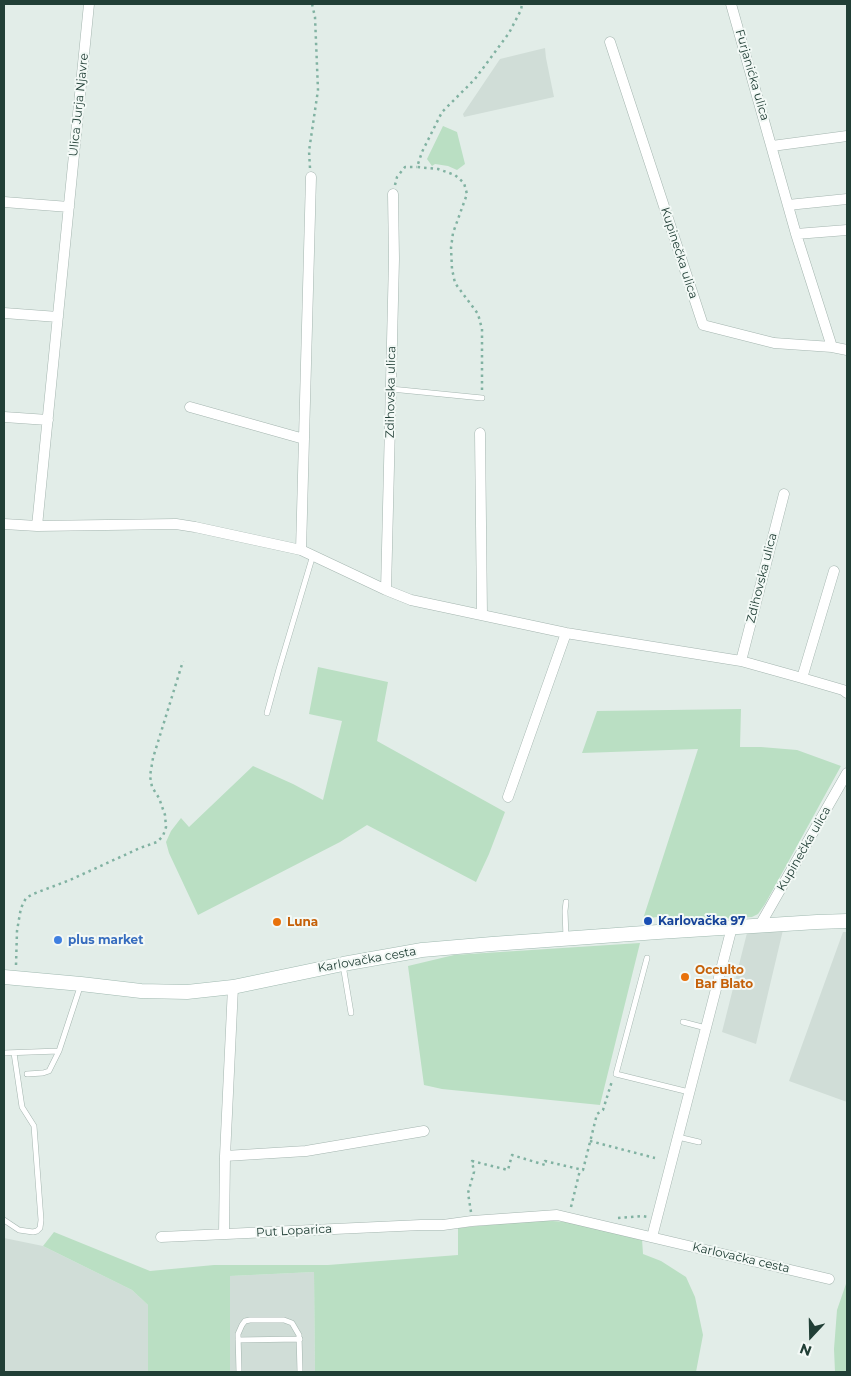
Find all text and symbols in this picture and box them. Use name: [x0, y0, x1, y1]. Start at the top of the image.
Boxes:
street label: Furjanićka ulica: [732, 28, 772, 122]
street label: Ulica Jurja Njavre: [66, 53, 92, 157]
street label: Kupinečka ulica: [657, 205, 701, 301]
street label: Zdihovska ulica: [383, 346, 399, 438]
street label: Zdihovska ulica: [744, 531, 780, 625]
street label: Kupinečka ulica: [774, 804, 834, 894]
place label: Karlovačka 97: [658, 914, 746, 928]
place label: Luna: [287, 915, 318, 929]
marker: Karlovačka 97: [642, 915, 654, 927]
marker: Luna: [271, 916, 283, 928]
place label: plus market: [68, 933, 143, 947]
marker: plus market: [52, 934, 64, 946]
street label: Karlovačka cesta: [317, 944, 417, 976]
place label: Occulto Bar Blato: [695, 963, 753, 991]
marker: Occulto Bar Blato: [679, 971, 691, 983]
street label: Put Loparica: [256, 1222, 332, 1240]
street label: Karlovačka cesta: [691, 1240, 791, 1276]
north arrow: [786, 1311, 836, 1361]
text: N: [797, 1340, 814, 1360]

